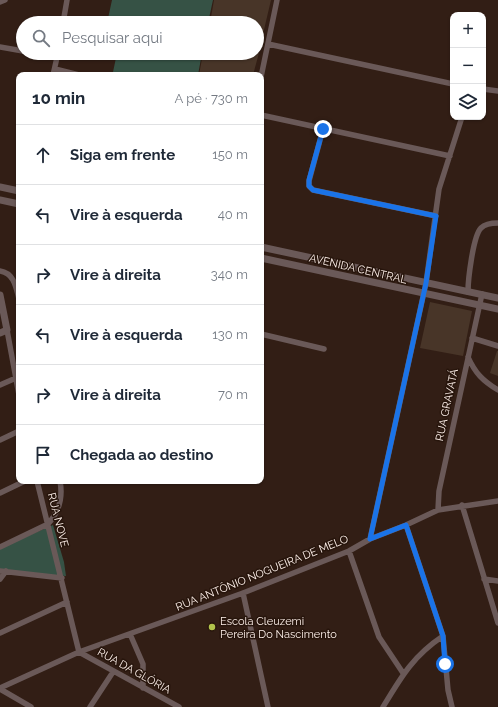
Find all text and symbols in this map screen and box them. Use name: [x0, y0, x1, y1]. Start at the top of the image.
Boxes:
map controls: [450, 12, 486, 120]
button: +: [450, 12, 486, 48]
search box: [16, 16, 264, 60]
icon: search: [30, 27, 52, 49]
text: Pesquisar aqui: [62, 29, 162, 47]
button: −: [450, 48, 486, 84]
button: layers: [450, 84, 486, 120]
text: 10 min: [32, 88, 85, 108]
text: A pé · 730 m: [174, 91, 248, 106]
route end: [314, 120, 332, 138]
icon: ahead: [32, 144, 54, 166]
text: Siga em frente: [70, 146, 175, 164]
text: 150 m: [212, 147, 248, 162]
icon: left: [32, 204, 54, 226]
text: Vire à esquerda: [70, 206, 183, 224]
text: 40 m: [218, 207, 248, 222]
street label: AVENIDA CENTRAL: [308, 251, 409, 287]
icon: right: [32, 264, 54, 286]
text: Vire à direita: [70, 266, 161, 284]
text: 340 m: [211, 267, 248, 282]
icon: left: [32, 324, 54, 346]
text: Vire à esquerda: [70, 326, 183, 344]
text: 130 m: [212, 327, 248, 342]
street label: RUA GRAVATÁ: [432, 367, 461, 442]
icon: right: [32, 384, 54, 406]
text: Vire à direita: [70, 386, 161, 404]
text: 70 m: [218, 387, 248, 402]
icon: arrive: [32, 444, 54, 466]
text: Chegada ao destino: [70, 446, 213, 464]
street label: RUA NOVE: [45, 491, 71, 549]
street label: RUA ANTÔNIO NOGUEIRA DE MELO: [173, 531, 350, 614]
place label: Escola Cleuzemi Pereira Do Nascimento: [220, 615, 337, 641]
marker: Escola Cleuzemi Pereira Do Nascimento: [207, 622, 217, 632]
street label: RUA DA GLÓRIA: [95, 645, 174, 697]
route start: [436, 655, 454, 673]

